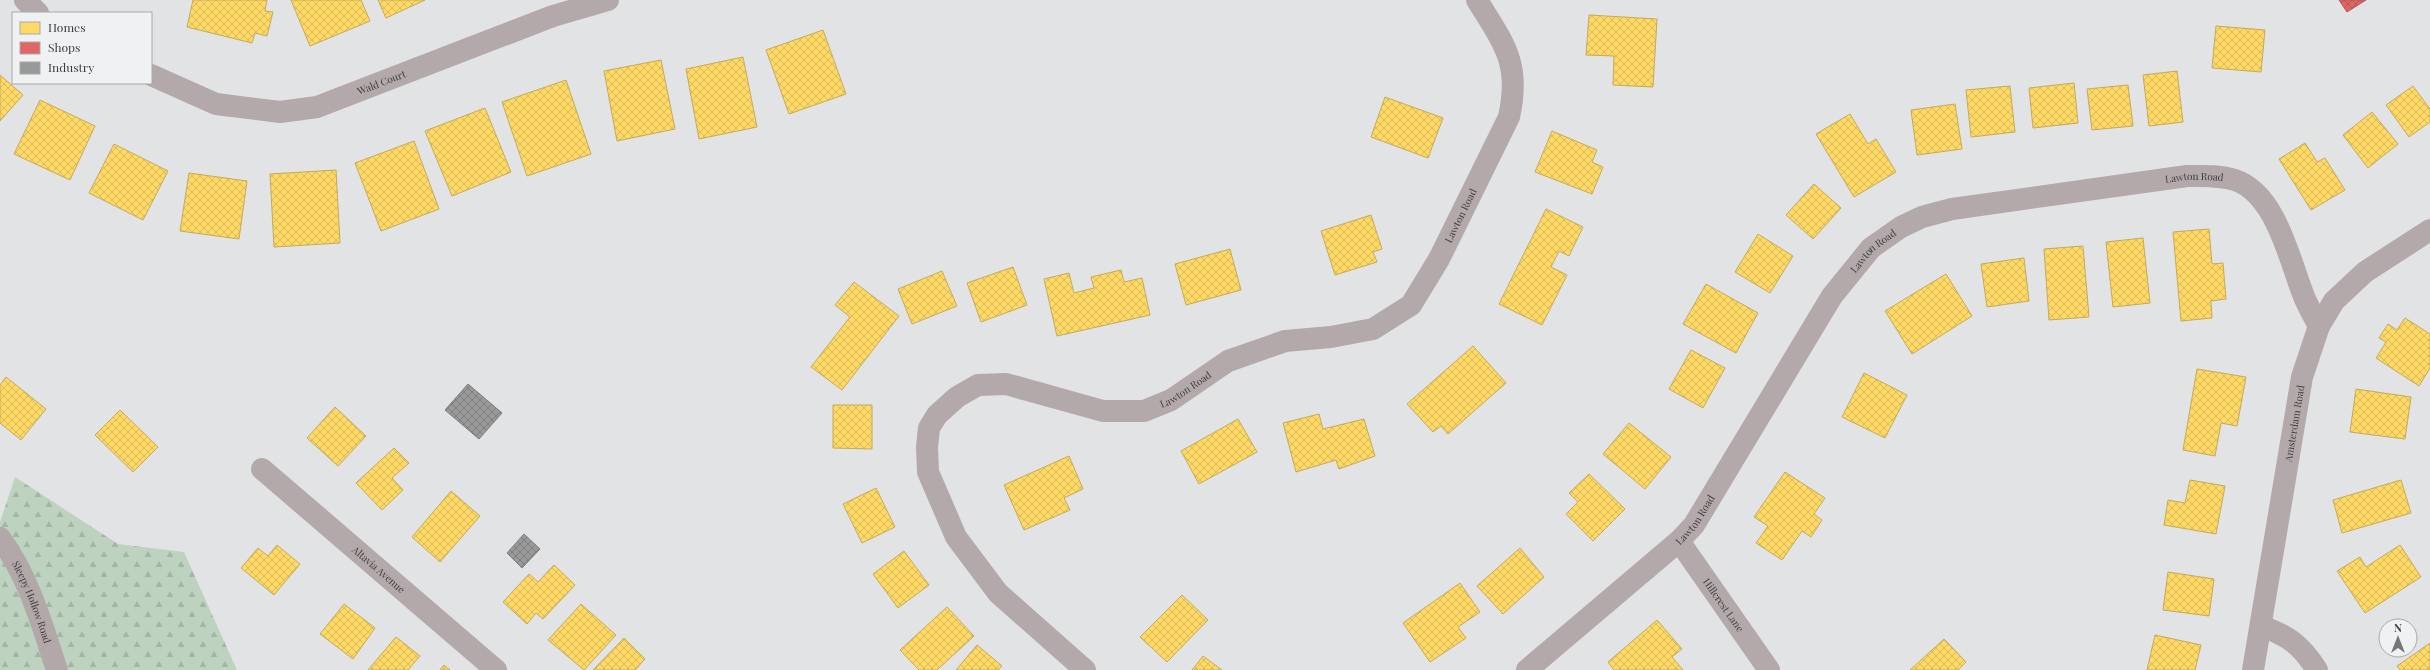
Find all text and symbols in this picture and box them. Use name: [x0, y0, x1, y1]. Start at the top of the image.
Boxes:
legend: [12, 12, 152, 84]
text: Homes: [48, 19, 86, 35]
text: Shops: [48, 39, 80, 55]
text: Industry: [48, 59, 94, 75]
street label: Wald Court: [354, 66, 408, 98]
street label: Lawton Road: [2164, 169, 2225, 186]
street label: Lawton Road: [1441, 186, 1480, 245]
street label: Lawton Road: [1847, 226, 1899, 276]
street label: Lawton Road: [1158, 368, 1214, 411]
street label: Amsterdam Road: [2281, 384, 2308, 464]
street label: Lawton Road: [1672, 492, 1718, 548]
street label: Altavia Avenue: [349, 542, 408, 596]
street label: Sleepy Hollow Road: [9, 558, 55, 645]
street label: Hillcrest Lane: [1700, 575, 1747, 635]
north arrow: [2378, 618, 2418, 658]
text: N: [2394, 620, 2402, 635]

